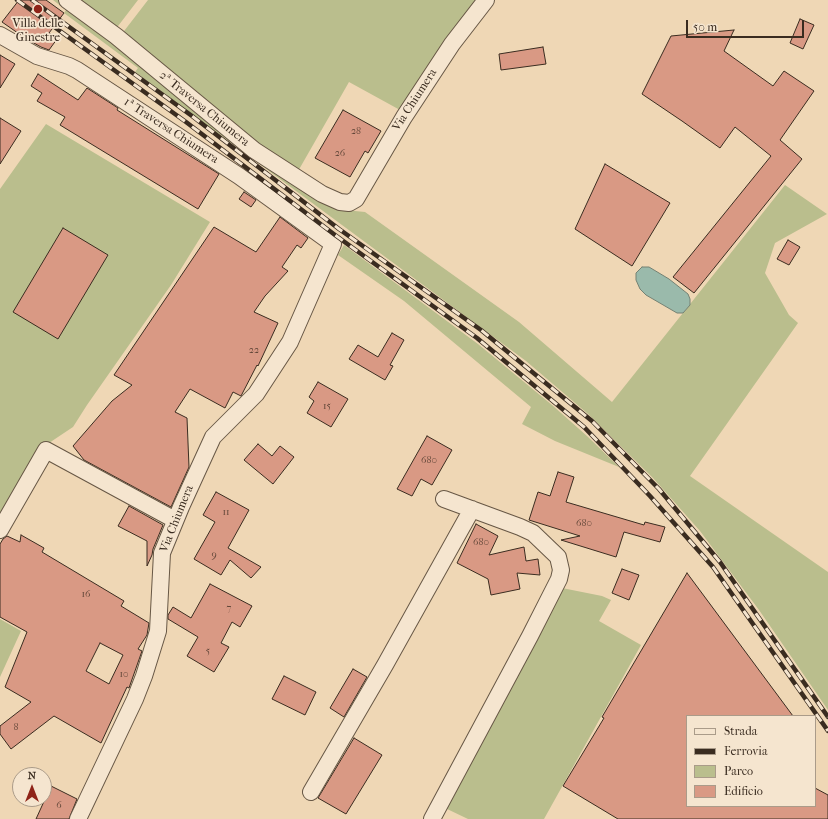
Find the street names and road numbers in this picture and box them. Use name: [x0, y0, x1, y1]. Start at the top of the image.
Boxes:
street label: Via Chiumera: [390, 66, 440, 134]
street label: 2ª Traversa Chiumera: [156, 68, 252, 150]
street label: 1ª Traversa Chiumera: [121, 95, 221, 167]
street label: Via Chiumera: [157, 483, 197, 555]

